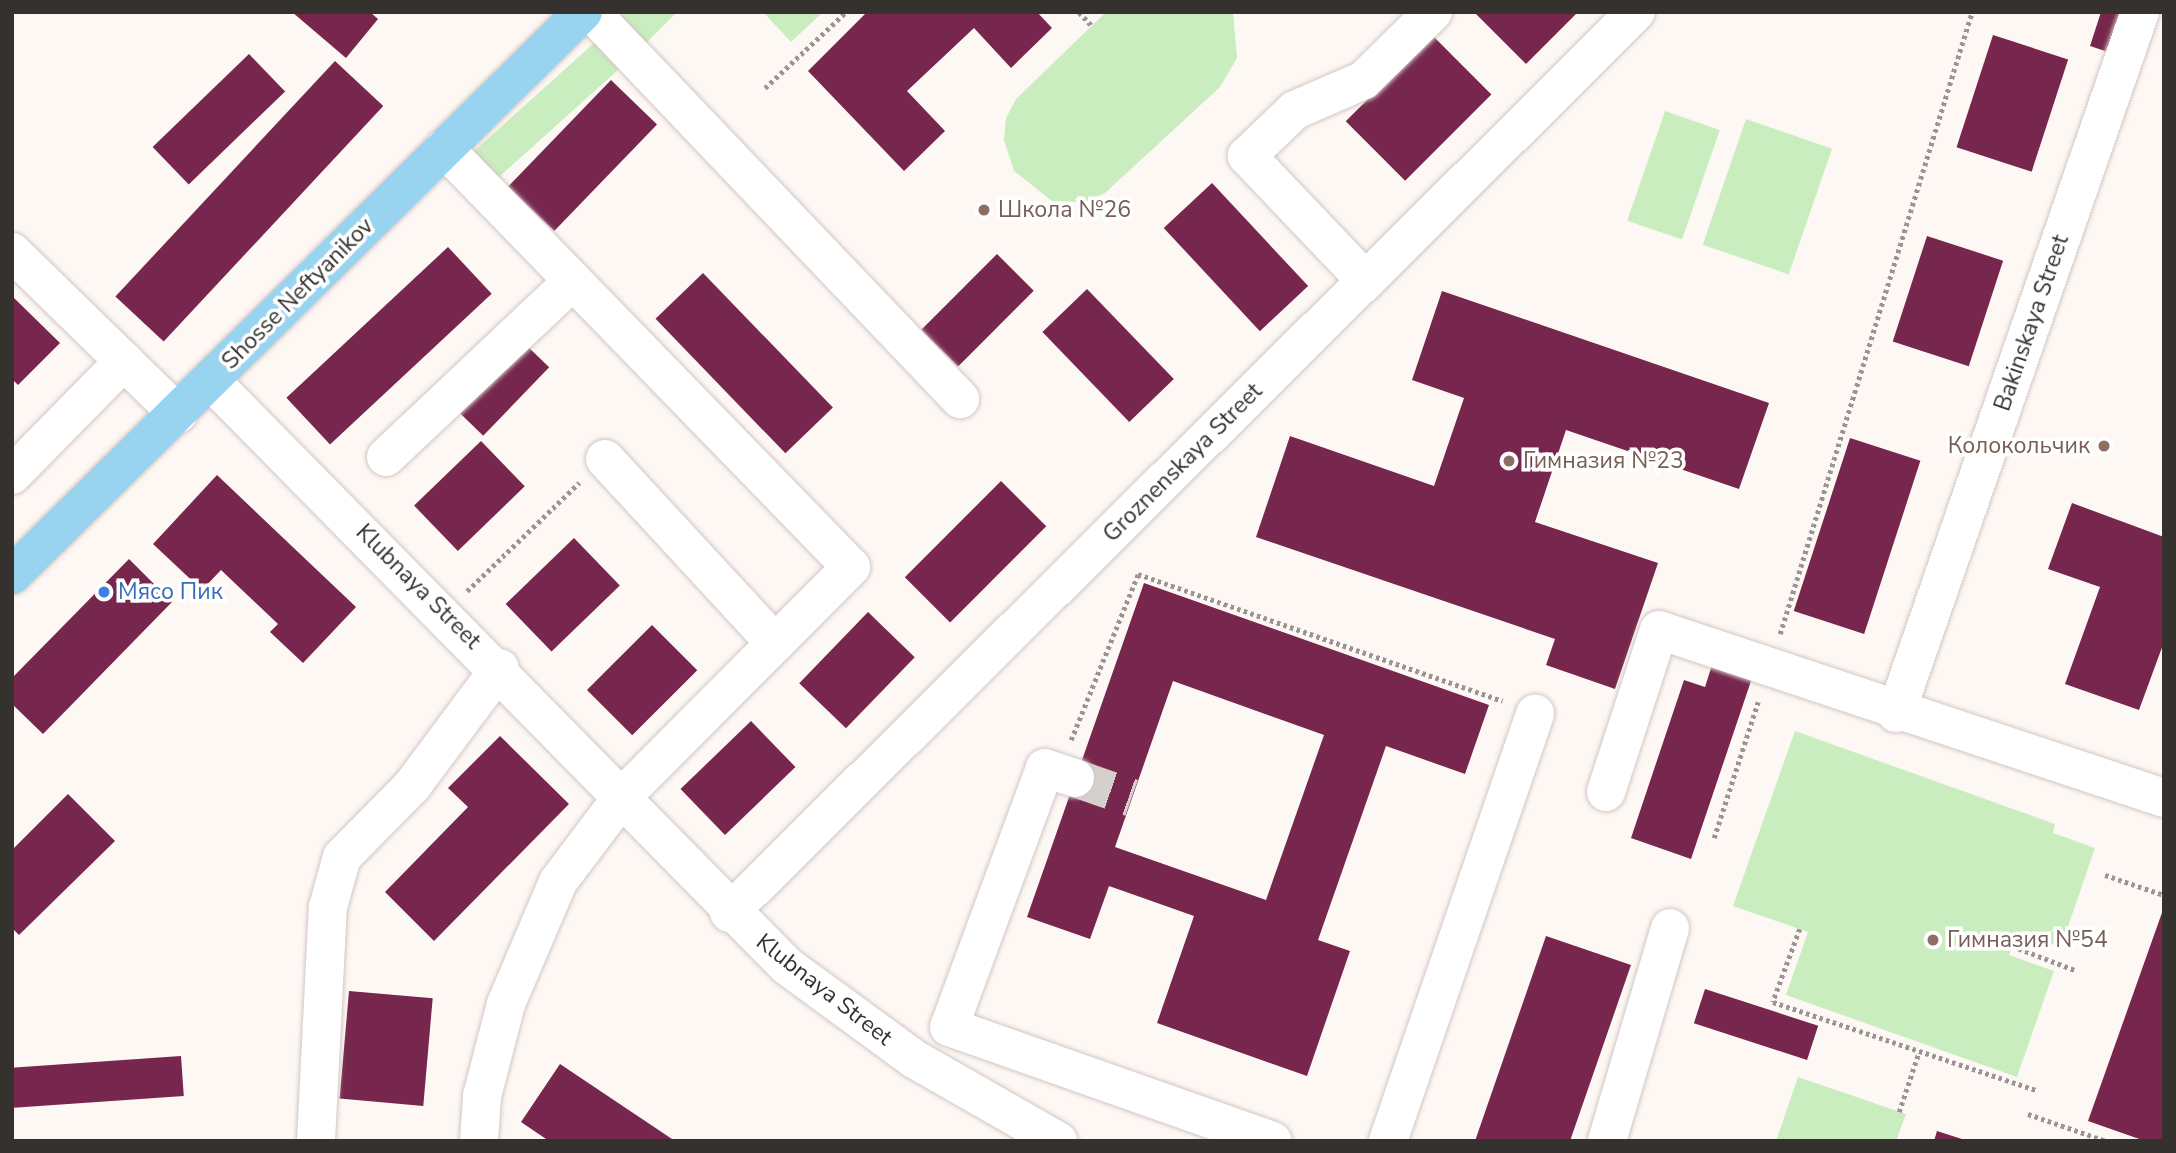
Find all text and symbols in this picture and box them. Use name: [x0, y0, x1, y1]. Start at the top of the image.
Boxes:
place label: Школа №26: [998, 196, 1131, 224]
marker: Школа №26: [976, 202, 992, 218]
street label: Shosse Neftyanikov: [217, 213, 379, 375]
street label: Bakinskaya Street: [1989, 231, 2075, 415]
street label: Groznenskaya Street: [1098, 378, 1268, 548]
place label: Колокольчик: [1948, 432, 2090, 460]
marker: Колокольчик: [2096, 438, 2112, 454]
place label: Гимназия №23: [1523, 447, 1684, 475]
marker: Гимназия №23: [1501, 453, 1517, 469]
street label: Klubnaya Street: [350, 519, 486, 655]
place label: Мясо Пик: [118, 578, 223, 606]
marker: Мясо Пик: [96, 584, 112, 600]
place label: Гимназия №54: [1947, 926, 2108, 954]
street label: Klubnaya Street: [750, 928, 898, 1052]
marker: Гимназия №54: [1925, 932, 1941, 948]

